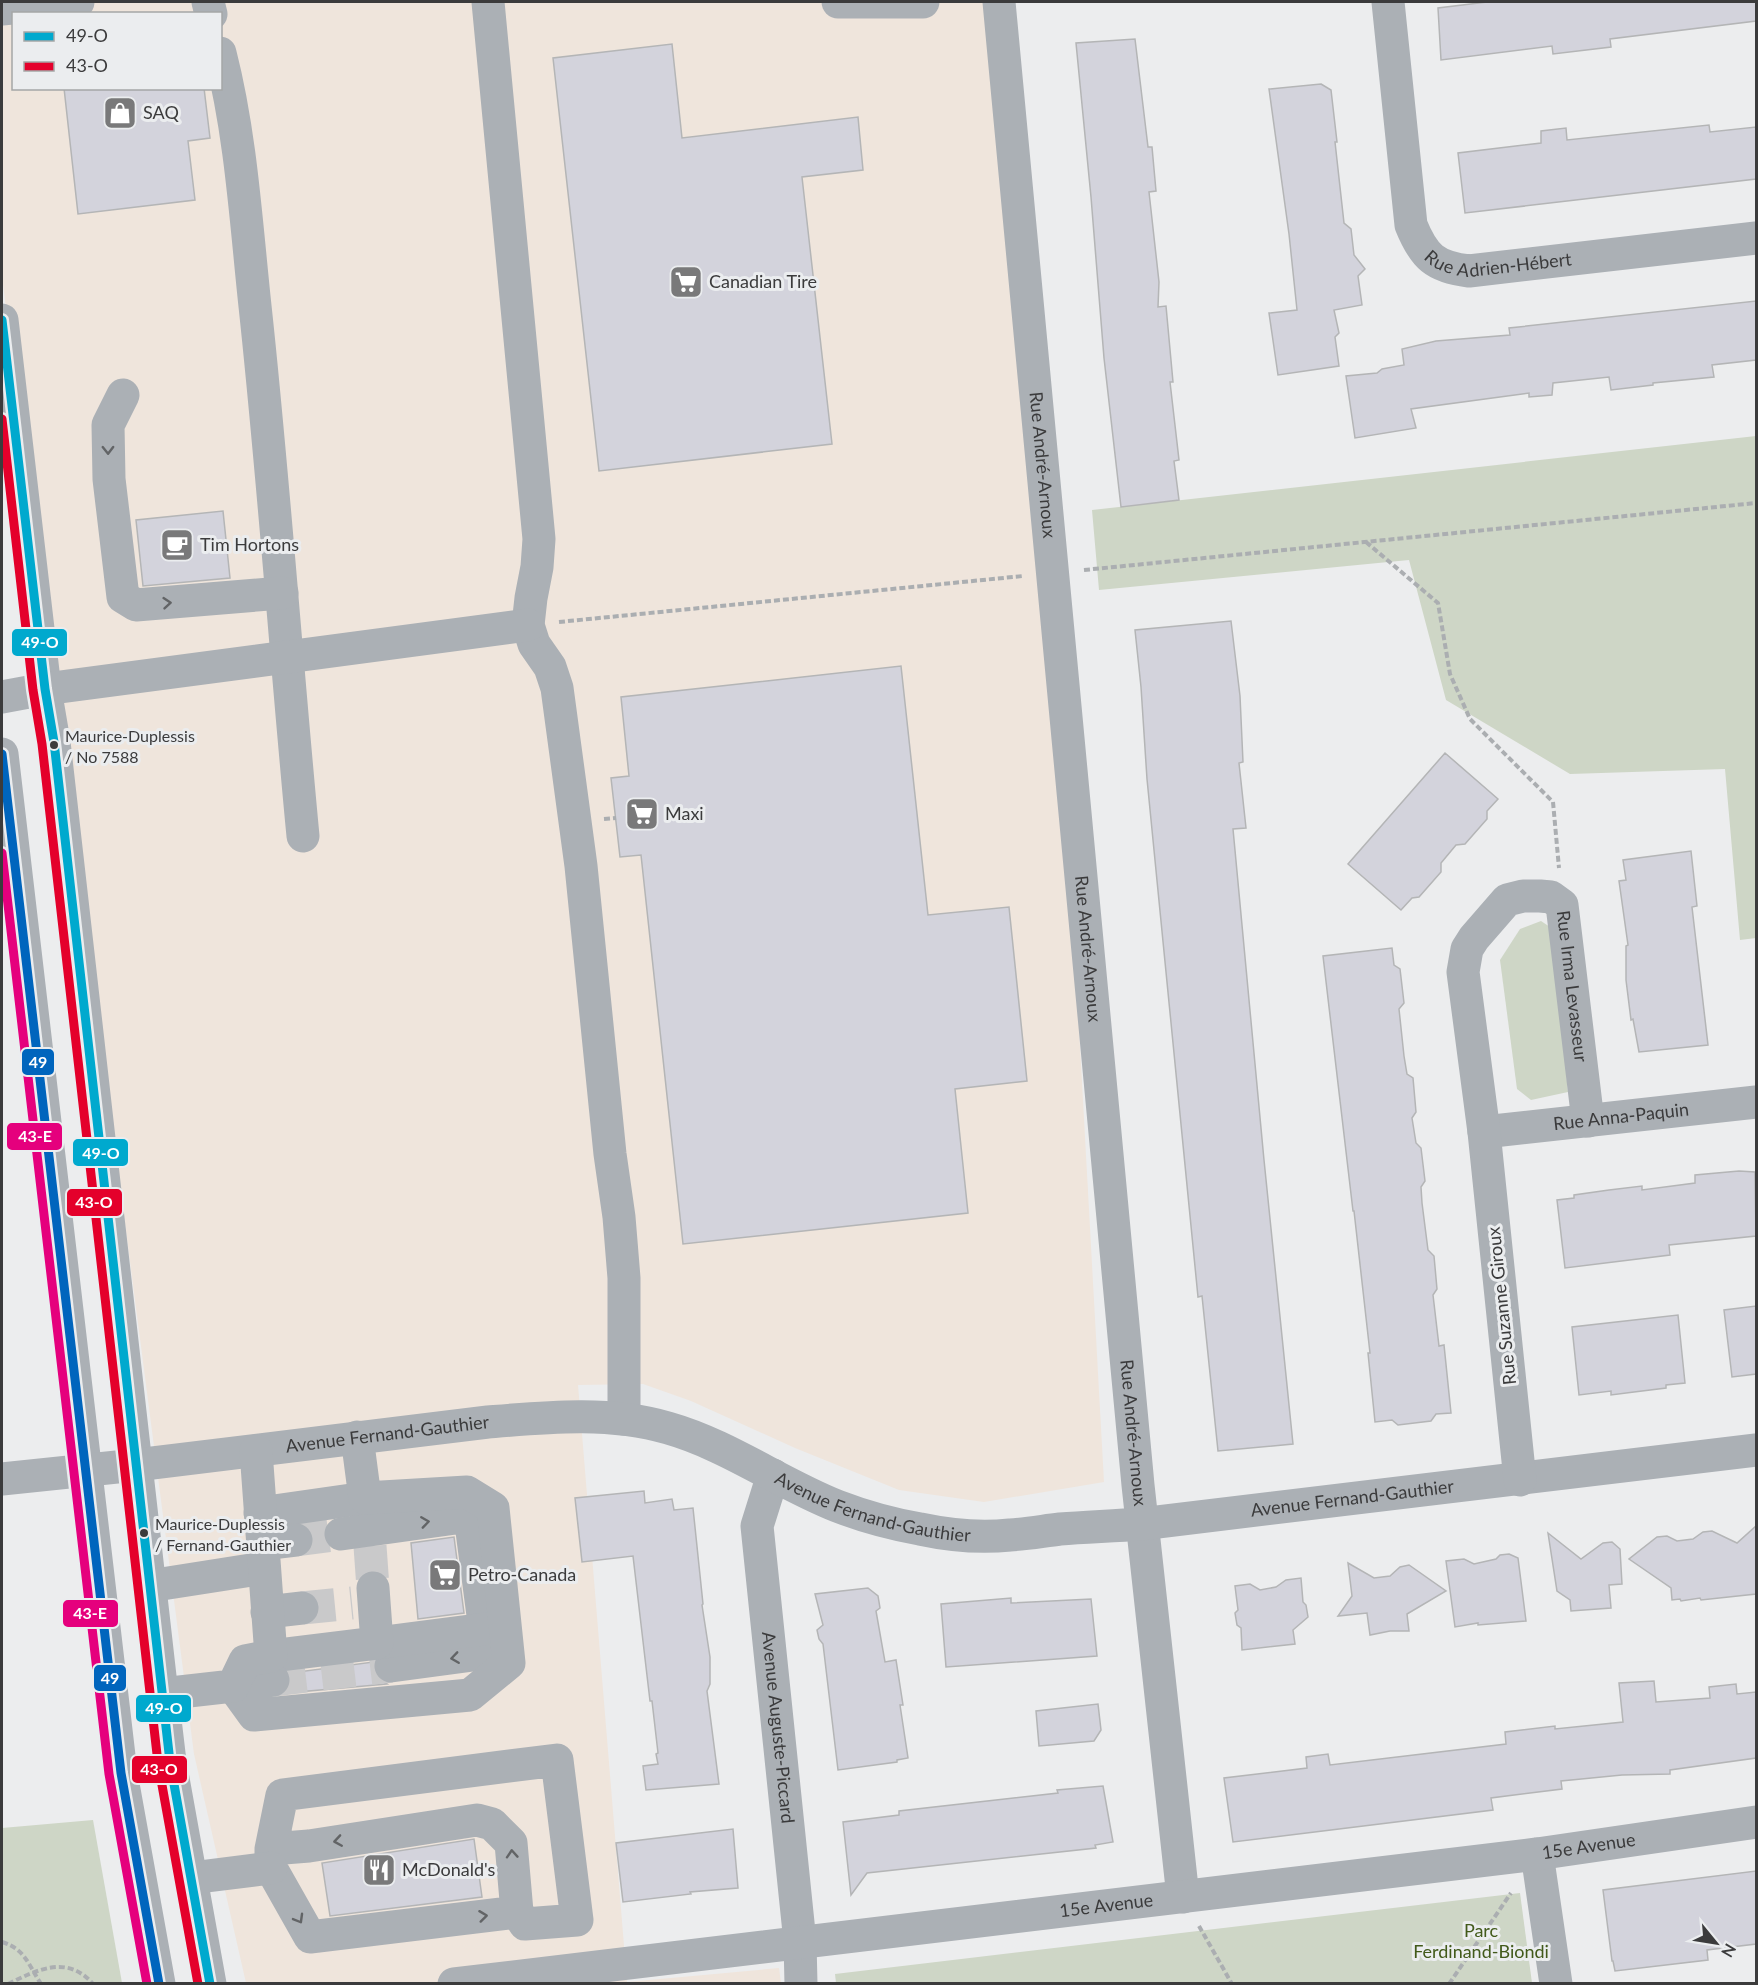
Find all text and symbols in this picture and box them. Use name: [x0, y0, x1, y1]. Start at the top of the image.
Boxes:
legend: [12, 12, 222, 90]
text: 49-O: [66, 24, 108, 46]
text: 43-O: [66, 54, 108, 76]
shop icon: SAQ: [102, 95, 138, 131]
place label: SAQ: [143, 101, 179, 123]
street label: Rue Adrien-Hébert: [1420, 245, 1573, 281]
supermarket icon: Canadian Tire: [668, 264, 704, 300]
place label: Canadian Tire: [709, 270, 817, 292]
street label: Rue André-Arnoux: [1026, 391, 1061, 539]
one-way arrow: [102, 445, 115, 454]
cafe icon: Tim Hortons: [159, 527, 195, 563]
place label: Tim Hortons: [200, 533, 299, 555]
one-way arrow: [163, 596, 172, 609]
line badge: 49-O: [11, 628, 68, 657]
text: 49-O: [21, 632, 59, 651]
place label: Maurice-Duplessis / No 7588: [65, 726, 195, 766]
marker: Maurice-Duplessis / No 7588: [48, 739, 60, 751]
supermarket icon: Maxi: [624, 796, 660, 832]
place label: Maxi: [665, 802, 704, 824]
street label: Rue André-Arnoux: [1071, 874, 1107, 1023]
street label: Rue Irma Levasseur: [1553, 909, 1593, 1064]
line badge: 49: [21, 1048, 55, 1076]
text: 49: [29, 1052, 47, 1071]
street label: Rue Anna-Paquin: [1552, 1097, 1690, 1134]
line badge: 43-E: [6, 1122, 63, 1151]
text: 43-E: [18, 1126, 52, 1145]
line badge: 49-O: [72, 1138, 129, 1167]
text: 49-O: [82, 1143, 120, 1162]
line badge: 43-O: [66, 1188, 123, 1217]
text: 43-O: [75, 1192, 113, 1211]
street label: Rue Suzanne Giroux: [1482, 1226, 1520, 1386]
street label: Rue André-Arnoux: [1116, 1358, 1152, 1507]
street label: Avenue Fernand-Gauthier: [284, 1410, 491, 1457]
street label: Avenue Fernand-Gauthier: [772, 1466, 972, 1546]
street label: Avenue Fernand-Gauthier: [1249, 1474, 1455, 1521]
place label: Maurice-Duplessis / Fernand-Gauthier: [155, 1514, 291, 1554]
one-way arrow: [421, 1517, 430, 1529]
marker: Maurice-Duplessis / Fernand-Gauthier: [138, 1527, 150, 1539]
supermarket icon: Petro-Canada: [427, 1557, 463, 1593]
place label: Petro-Canada: [468, 1563, 576, 1585]
line badge: 43-E: [62, 1599, 119, 1628]
text: 43-E: [73, 1603, 107, 1622]
street label: Avenue Auguste-Piccard: [758, 1630, 800, 1824]
one-way arrow: [450, 1651, 459, 1663]
line badge: 49: [93, 1664, 127, 1692]
text: 49: [101, 1668, 119, 1687]
line badge: 49-O: [135, 1694, 192, 1723]
text: 49-O: [145, 1698, 183, 1717]
line badge: 43-O: [131, 1755, 188, 1784]
text: 43-O: [140, 1759, 178, 1778]
street label: 15e Avenue: [1540, 1828, 1637, 1863]
one-way arrow: [333, 1834, 343, 1847]
one-way arrow: [506, 1850, 519, 1859]
restaurant icon: McDonald's: [361, 1852, 397, 1888]
place label: McDonald's: [402, 1858, 496, 1880]
street label: 15e Avenue: [1058, 1888, 1154, 1921]
one-way arrow: [478, 1911, 487, 1923]
one-way arrow: [292, 1913, 304, 1923]
north arrow: [1686, 1913, 1746, 1973]
park label: Parc Ferdinand-Biondi: [1413, 1919, 1549, 1962]
text: N: [1718, 1941, 1741, 1961]

